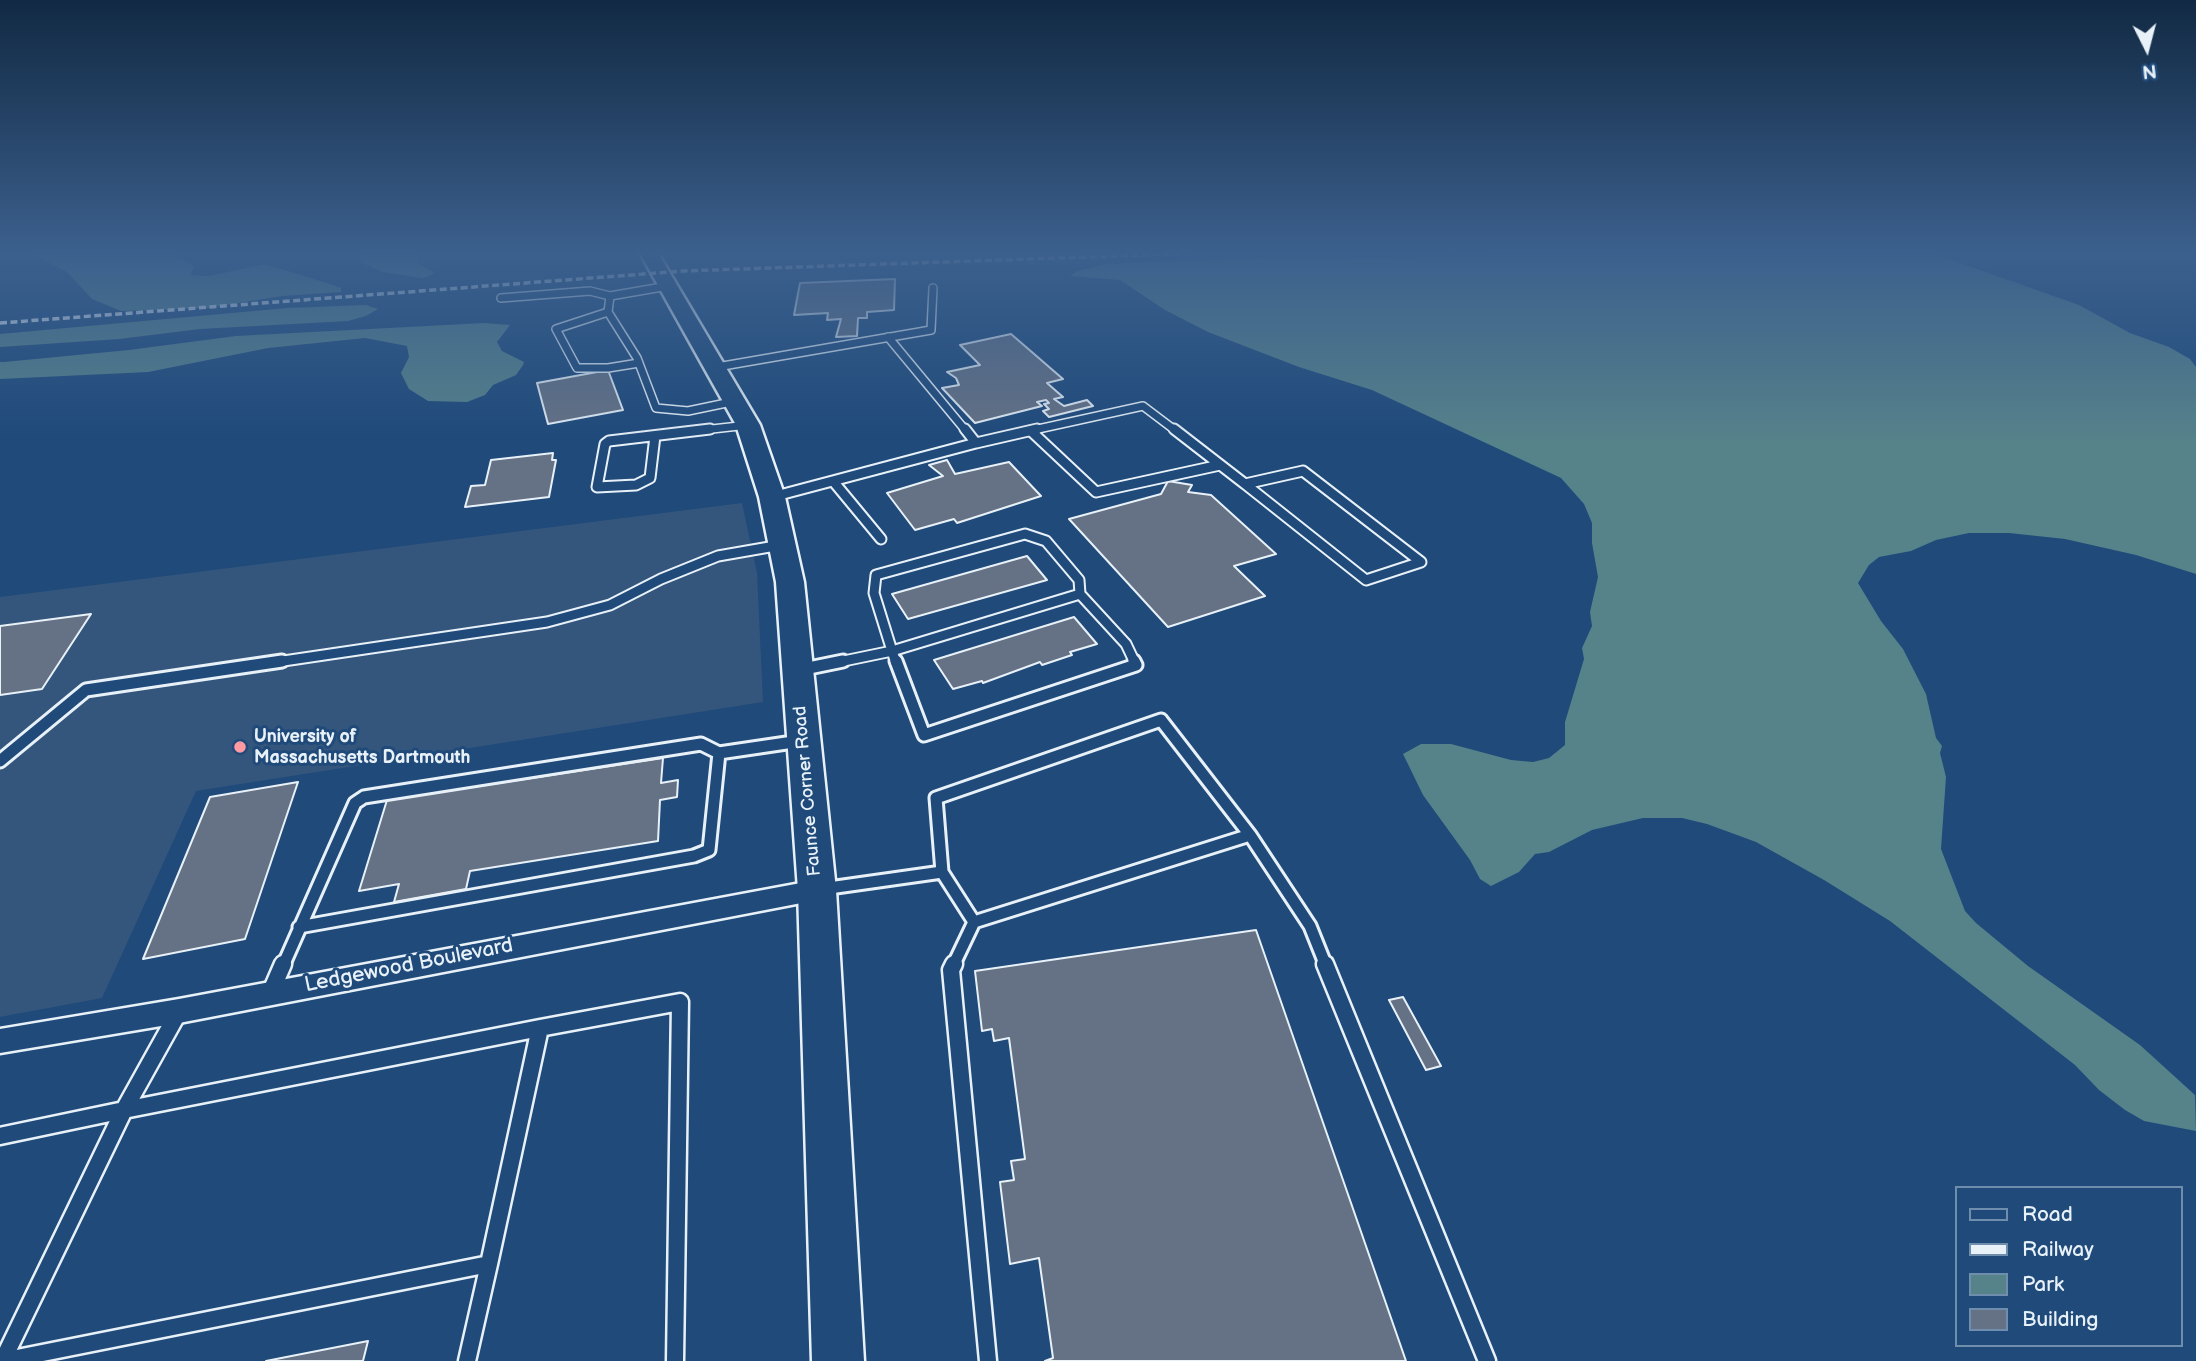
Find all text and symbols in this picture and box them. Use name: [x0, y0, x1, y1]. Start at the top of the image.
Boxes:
north arrow: [2112, 14, 2182, 84]
text: N: [2141, 58, 2158, 83]
street label: Faunce Corner Road: [790, 705, 826, 877]
place label: University of Massachusetts Dartmouth: [254, 726, 470, 768]
marker: University of Massachusetts Dartmouth: [232, 739, 248, 755]
street label: Ledgewood Boulevard: [303, 933, 515, 999]
legend: [1954, 1186, 2182, 1347]
text: Road: [2022, 1202, 2073, 1227]
text: Railway: [2022, 1237, 2094, 1262]
text: Park: [2022, 1272, 2064, 1297]
text: Building: [2022, 1307, 2098, 1332]

